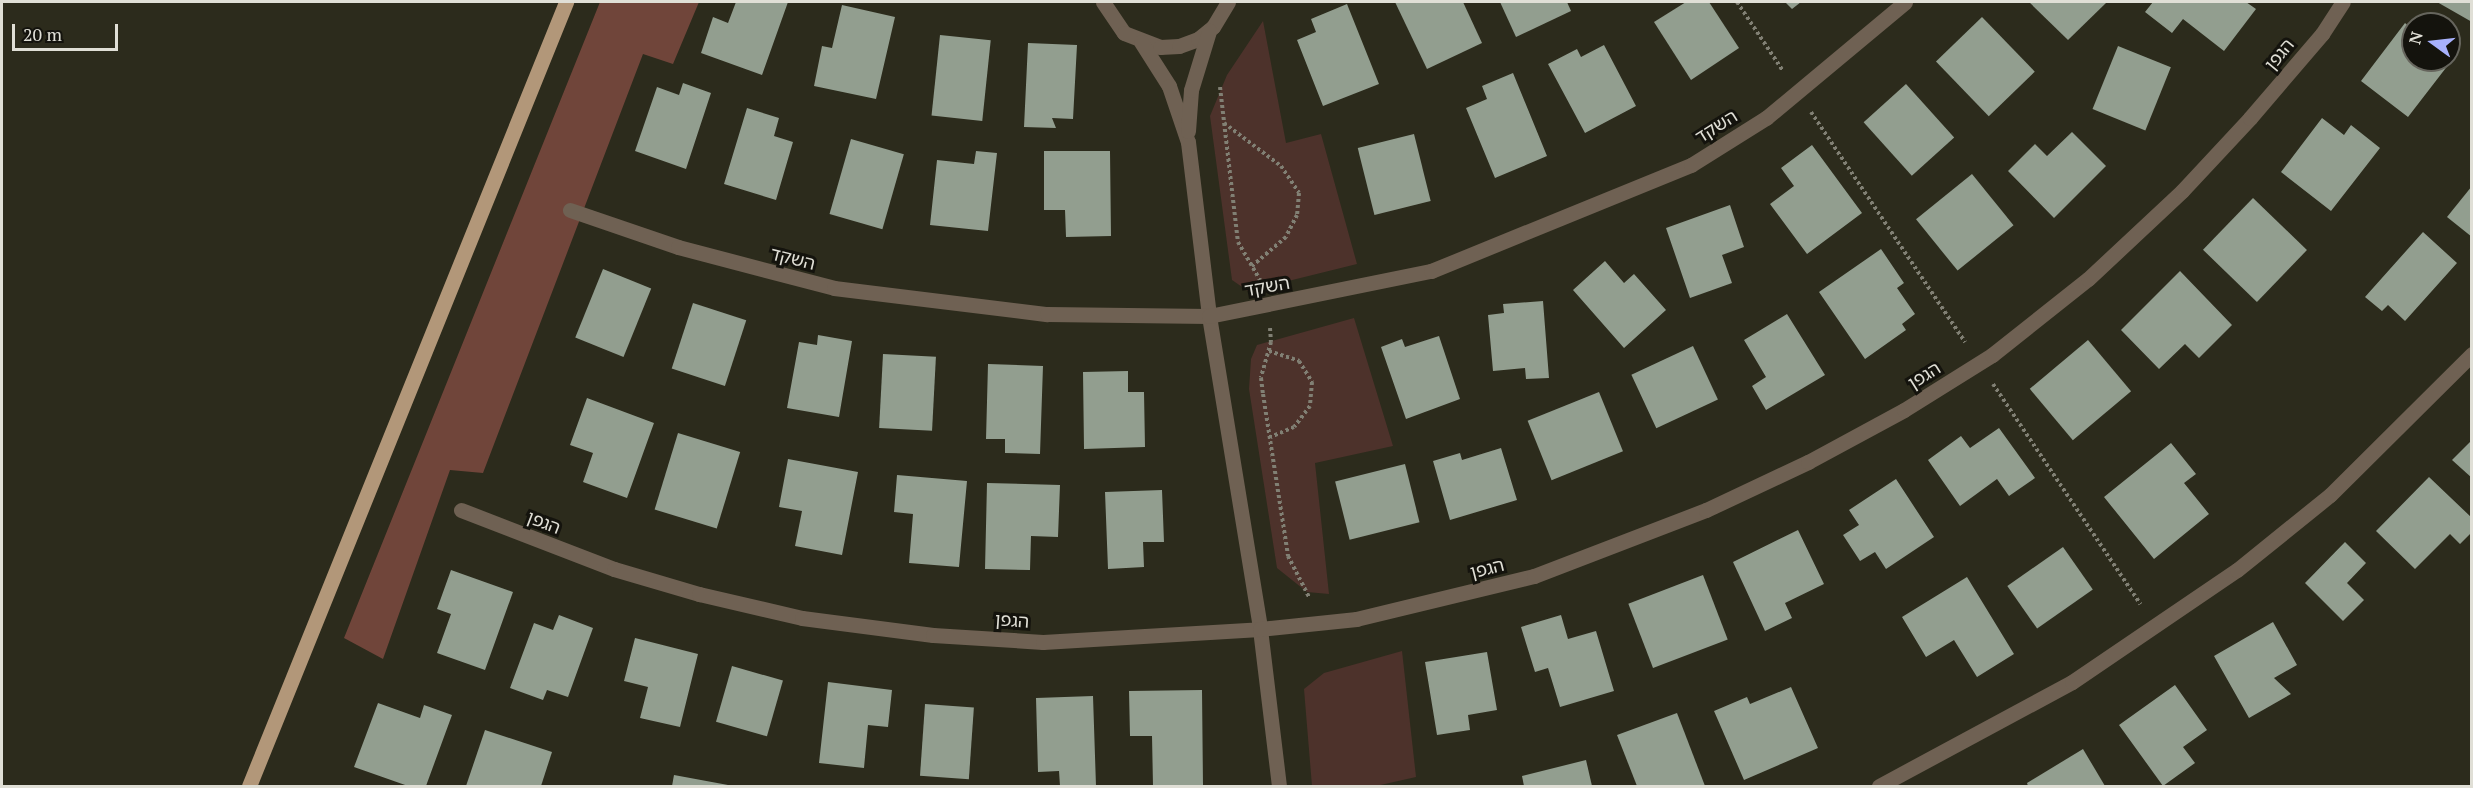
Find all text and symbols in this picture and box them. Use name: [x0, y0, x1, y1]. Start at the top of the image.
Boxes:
scale bar: [15, 12, 122, 50]
north arrow: [2401, 12, 2461, 72]
text: 20 m: [23, 22, 62, 46]
text: N: [2403, 29, 2428, 47]
street label: הגפן: [2260, 34, 2298, 74]
street label: השקד: [1691, 105, 1741, 147]
street label: השקד: [768, 242, 818, 274]
street label: השקד: [1243, 271, 1291, 301]
street label: הגפן: [1904, 357, 1944, 393]
street label: הגפן: [524, 506, 564, 538]
street label: הגפן: [1468, 553, 1506, 583]
street label: הגפן: [994, 608, 1030, 632]

